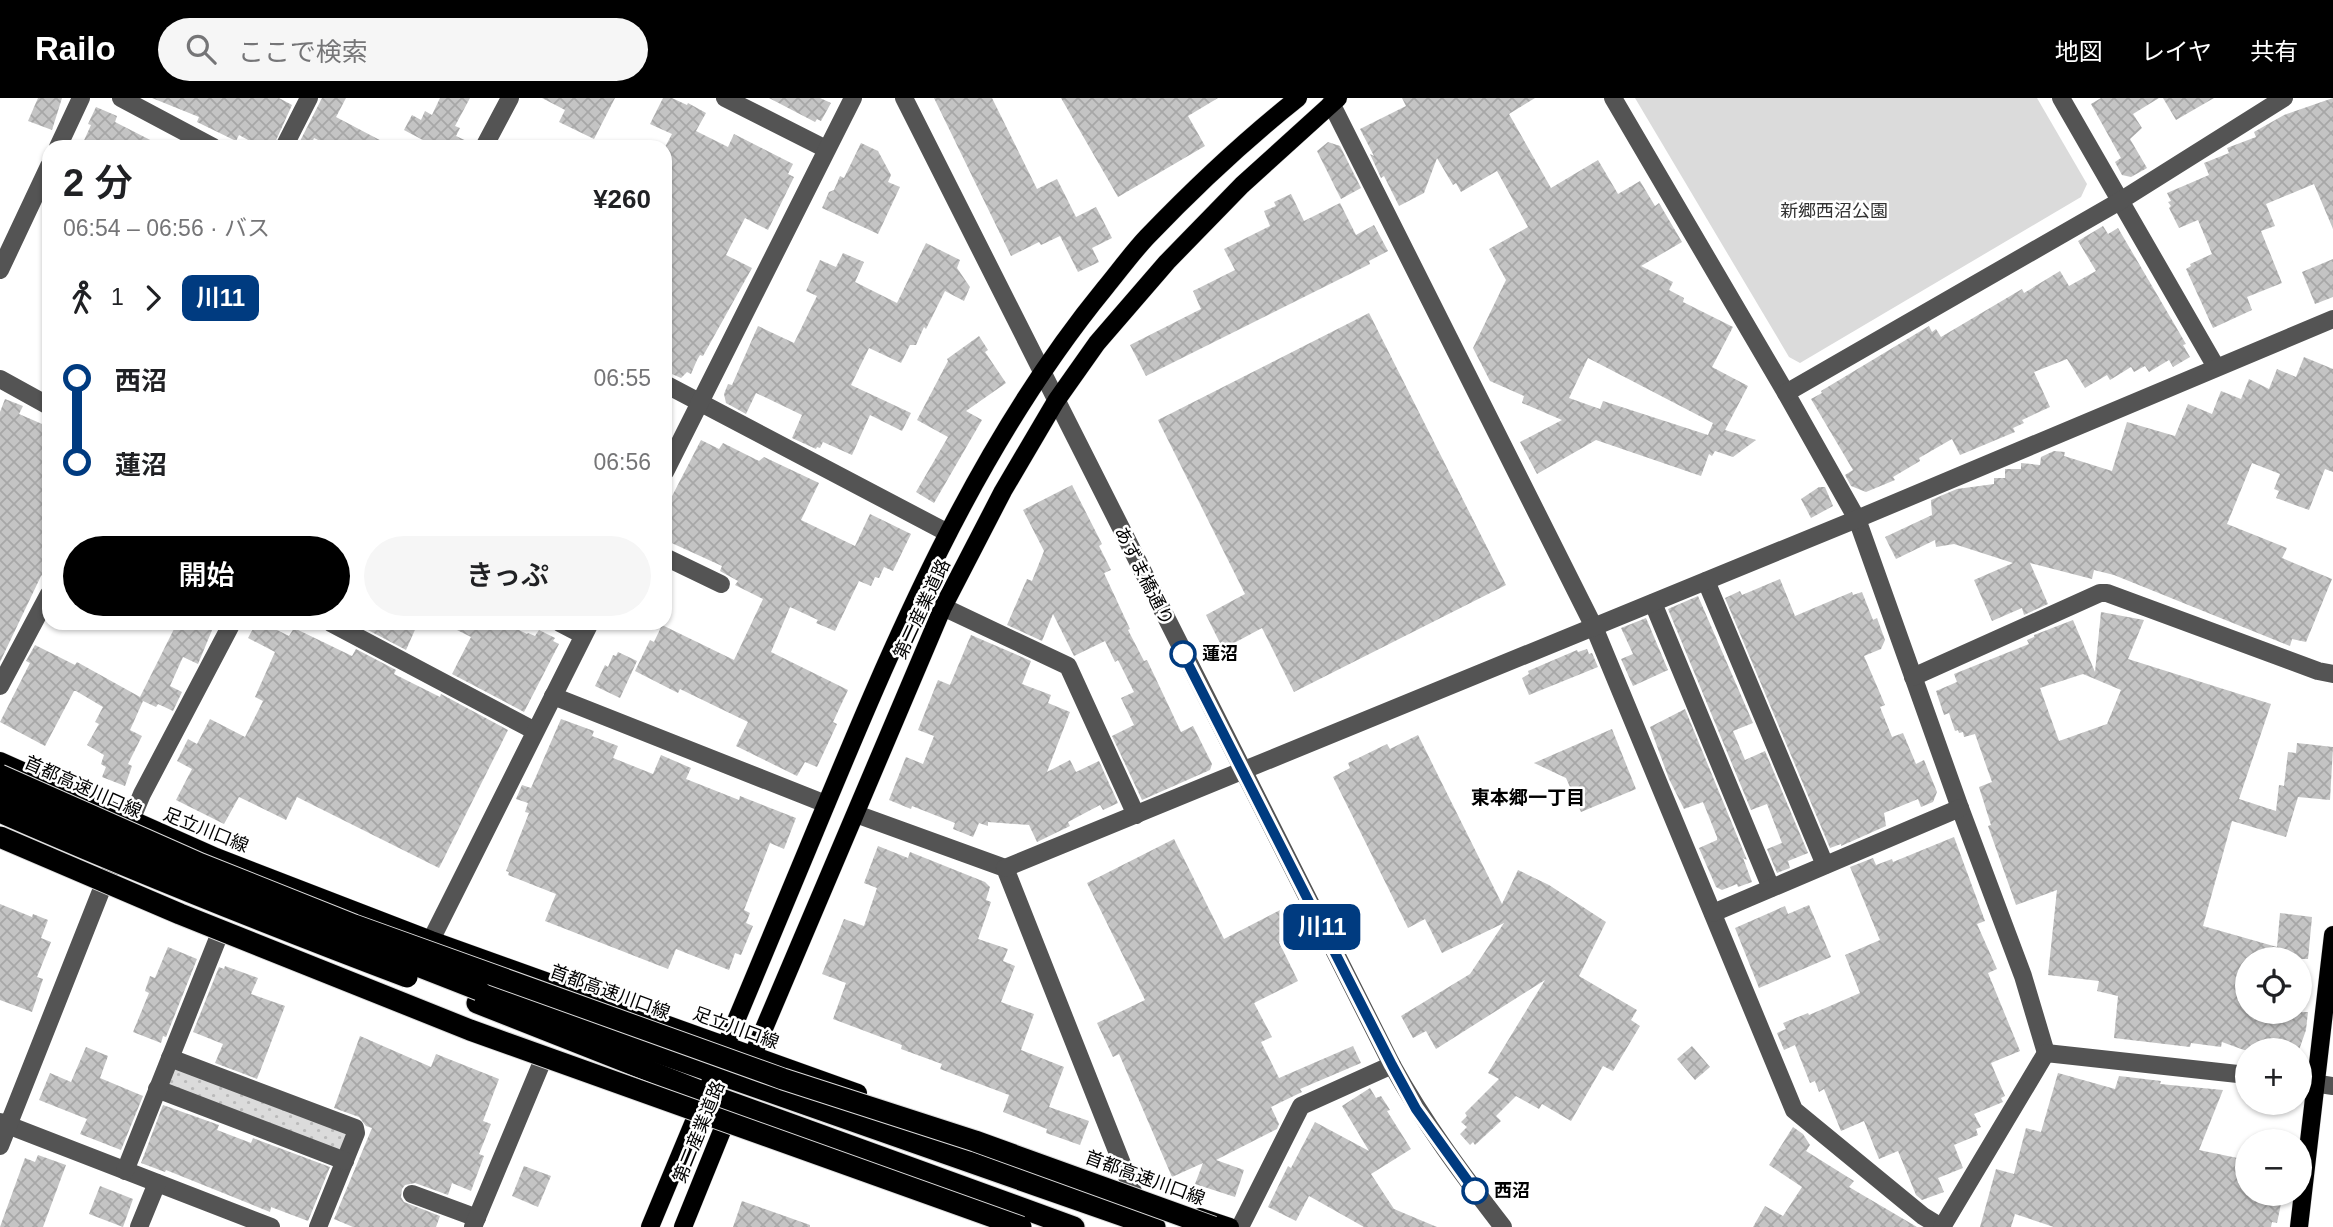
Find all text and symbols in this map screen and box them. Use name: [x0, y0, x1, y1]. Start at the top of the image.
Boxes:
search box: [158, 18, 648, 81]
text: Railo: [35, 30, 116, 67]
icon: search: [182, 30, 220, 68]
text: ここで検索: [238, 37, 368, 67]
text: 地図: [2055, 38, 2103, 65]
text: レイヤ: [2141, 38, 2212, 65]
text: 共有: [2250, 38, 2298, 65]
text: 2 分: [63, 162, 133, 204]
text: ¥260: [593, 184, 651, 214]
park label: 新郷西沼公園: [1780, 201, 1888, 221]
text: 06:54 – 06:56 · バス: [63, 215, 270, 241]
icon: walk: [63, 279, 101, 317]
icon: forward: [134, 279, 172, 317]
text: 1: [111, 284, 124, 310]
text: 川11: [196, 284, 245, 311]
text: 06:55: [593, 365, 651, 391]
text: 西沼: [115, 366, 167, 396]
text: 06:56: [593, 449, 651, 475]
text: 蓮沼: [115, 450, 167, 480]
street label: あずま橋通り: [1111, 523, 1177, 629]
button: 開始: [63, 536, 350, 616]
button: きっぷ: [364, 536, 651, 616]
street label: 第二産業道路: [890, 556, 954, 662]
marker: 蓮沼: [1170, 641, 1196, 667]
place label: 蓮沼: [1202, 644, 1238, 664]
street label: 首都高速川口線: [21, 752, 145, 822]
district label: 東本郷一丁目: [1471, 787, 1585, 808]
street label: 足立川口線: [161, 804, 251, 856]
line badge: 川11: [1282, 904, 1362, 950]
text: 川11: [1297, 913, 1347, 940]
map controls: [2235, 947, 2312, 1206]
button: locate: [2235, 947, 2312, 1024]
street label: 首都高速川口線: [547, 961, 673, 1023]
street label: 足立川口線: [690, 1003, 782, 1053]
button: +: [2235, 1038, 2312, 1115]
street label: 第二産業道路: [669, 1078, 729, 1186]
button: −: [2235, 1129, 2312, 1206]
street label: 首都高速川口線: [1082, 1147, 1208, 1209]
marker: 西沼: [1462, 1178, 1488, 1204]
place label: 西沼: [1494, 1181, 1530, 1201]

